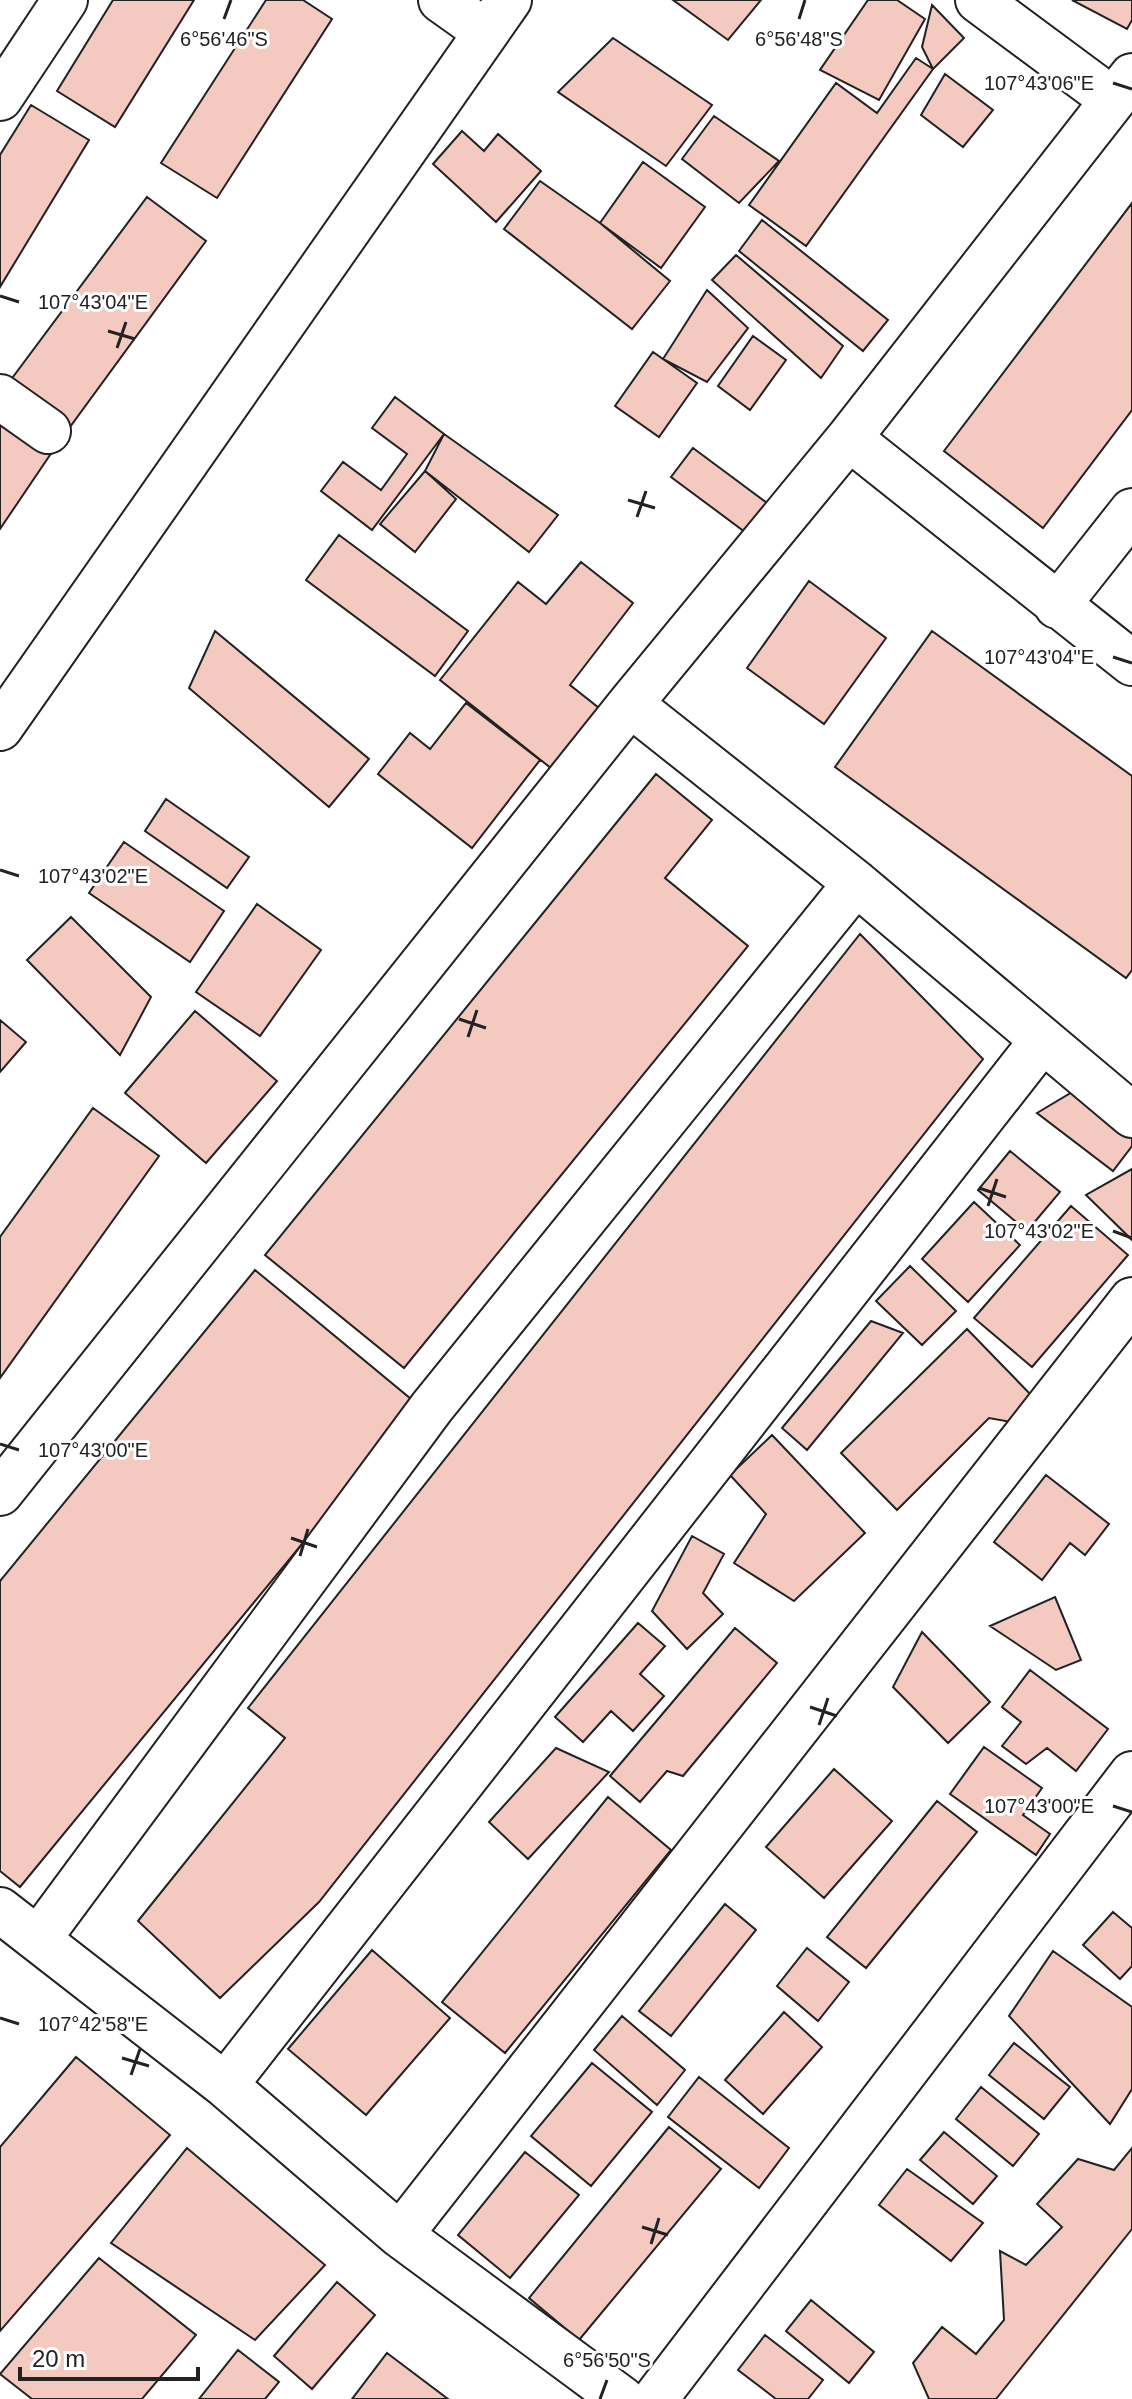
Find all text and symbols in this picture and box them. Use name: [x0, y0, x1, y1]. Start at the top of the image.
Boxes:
text: 6°56'46"S: [180, 28, 268, 50]
text: 6°56'48"S: [755, 28, 843, 50]
text: 107°43'06"E: [984, 72, 1094, 94]
text: 107°43'04"E: [38, 291, 148, 313]
text: 107°43'04"E: [984, 646, 1094, 668]
text: 107°43'02"E: [38, 865, 148, 887]
text: 107°43'02"E: [984, 1220, 1094, 1242]
text: 107°43'00"E: [38, 1439, 148, 1461]
text: 107°43'00"E: [984, 1795, 1094, 1817]
text: 107°42'58"E: [38, 2013, 148, 2035]
scale bar: [20, 2331, 198, 2381]
text: 20 m: [32, 2345, 85, 2372]
text: 6°56'50"S: [563, 2349, 651, 2371]

